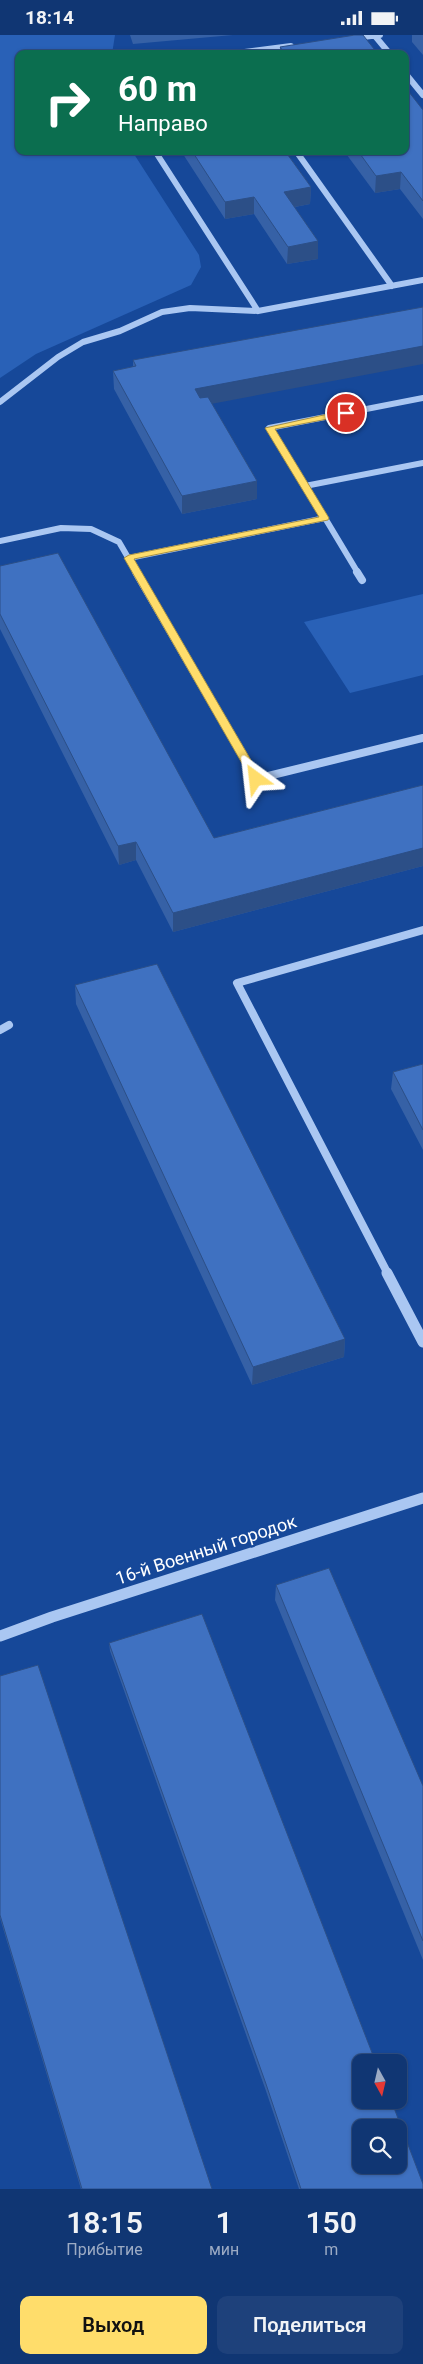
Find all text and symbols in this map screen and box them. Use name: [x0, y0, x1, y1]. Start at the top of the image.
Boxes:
text: 18:14: [25, 6, 74, 29]
text: 60 m: [118, 69, 197, 110]
icon: right: [35, 70, 100, 135]
text: Направо: [118, 111, 208, 136]
pin: [325, 392, 367, 434]
icon: arrive: [332, 399, 360, 427]
position arrow: [229, 752, 281, 804]
street label: 16-й Военный городок: [113, 1510, 299, 1589]
north arrow: [352, 2054, 408, 2109]
map controls: [352, 2054, 407, 2174]
button: search: [352, 2119, 407, 2174]
text: 18:15: [66, 2205, 143, 2240]
text: 1: [216, 2205, 233, 2240]
text: 150: [305, 2205, 357, 2240]
text: Прибытие: [66, 2240, 143, 2259]
text: мин: [209, 2240, 239, 2259]
text: m: [324, 2240, 338, 2259]
button: Выход: [20, 2296, 207, 2354]
button: Поделиться: [217, 2296, 403, 2354]

